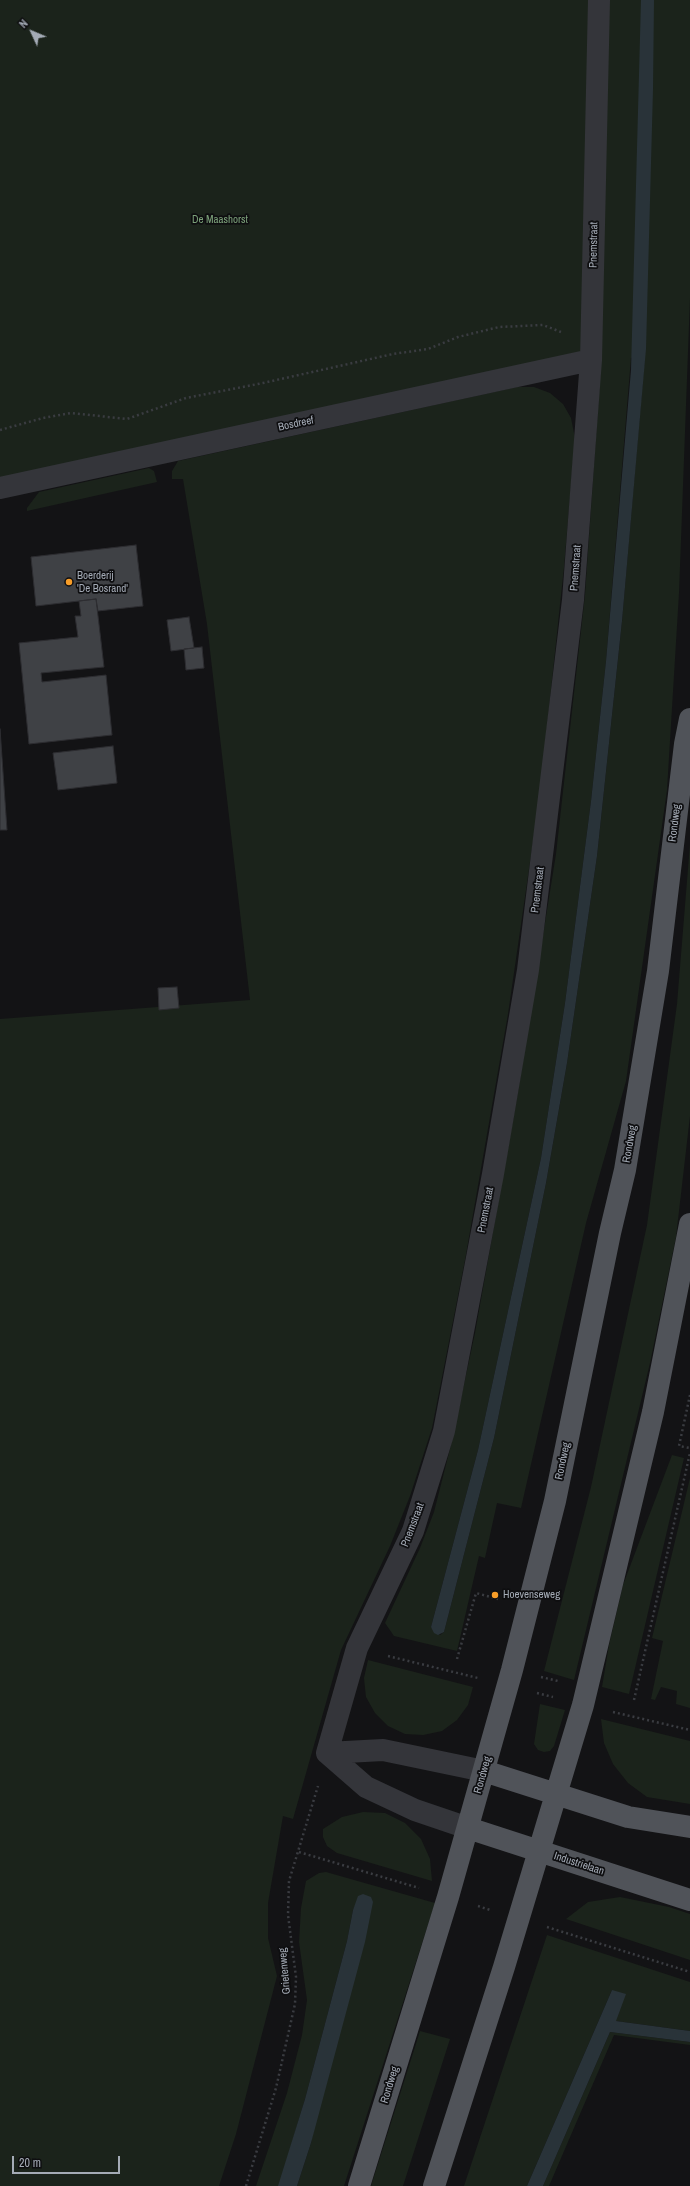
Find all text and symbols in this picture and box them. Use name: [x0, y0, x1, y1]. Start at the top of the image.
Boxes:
north arrow: [12, 12, 52, 52]
text: N: [16, 16, 31, 31]
park label: De Maashorst: [192, 213, 248, 227]
street label: Pnemstraat: [587, 222, 601, 268]
street label: Bosdreef: [277, 414, 315, 434]
street label: Pnemstraat: [568, 545, 584, 591]
place label: Boerderij 'De Bosrand': [77, 569, 128, 595]
marker: Boerderij 'De Bosrand': [64, 577, 74, 587]
street label: Rondweg: [666, 803, 684, 843]
street label: Pnemstraat: [529, 866, 547, 914]
street label: Rondweg: [620, 1124, 640, 1164]
street label: Pnemstraat: [475, 1186, 497, 1234]
street label: Rondweg: [553, 1441, 573, 1481]
street label: Pnemstraat: [399, 1501, 427, 1549]
place label: Hoevenseweg: [503, 1588, 560, 1602]
marker: Hoevenseweg: [490, 1590, 500, 1600]
street label: Rondweg: [471, 1755, 495, 1795]
street label: Industrielaan: [552, 1850, 606, 1878]
street label: Grietenweg: [276, 1947, 294, 1995]
street label: Rondweg: [378, 2065, 402, 2105]
scale bar: [14, 2148, 122, 2174]
text: 20 m: [19, 2155, 41, 2171]

